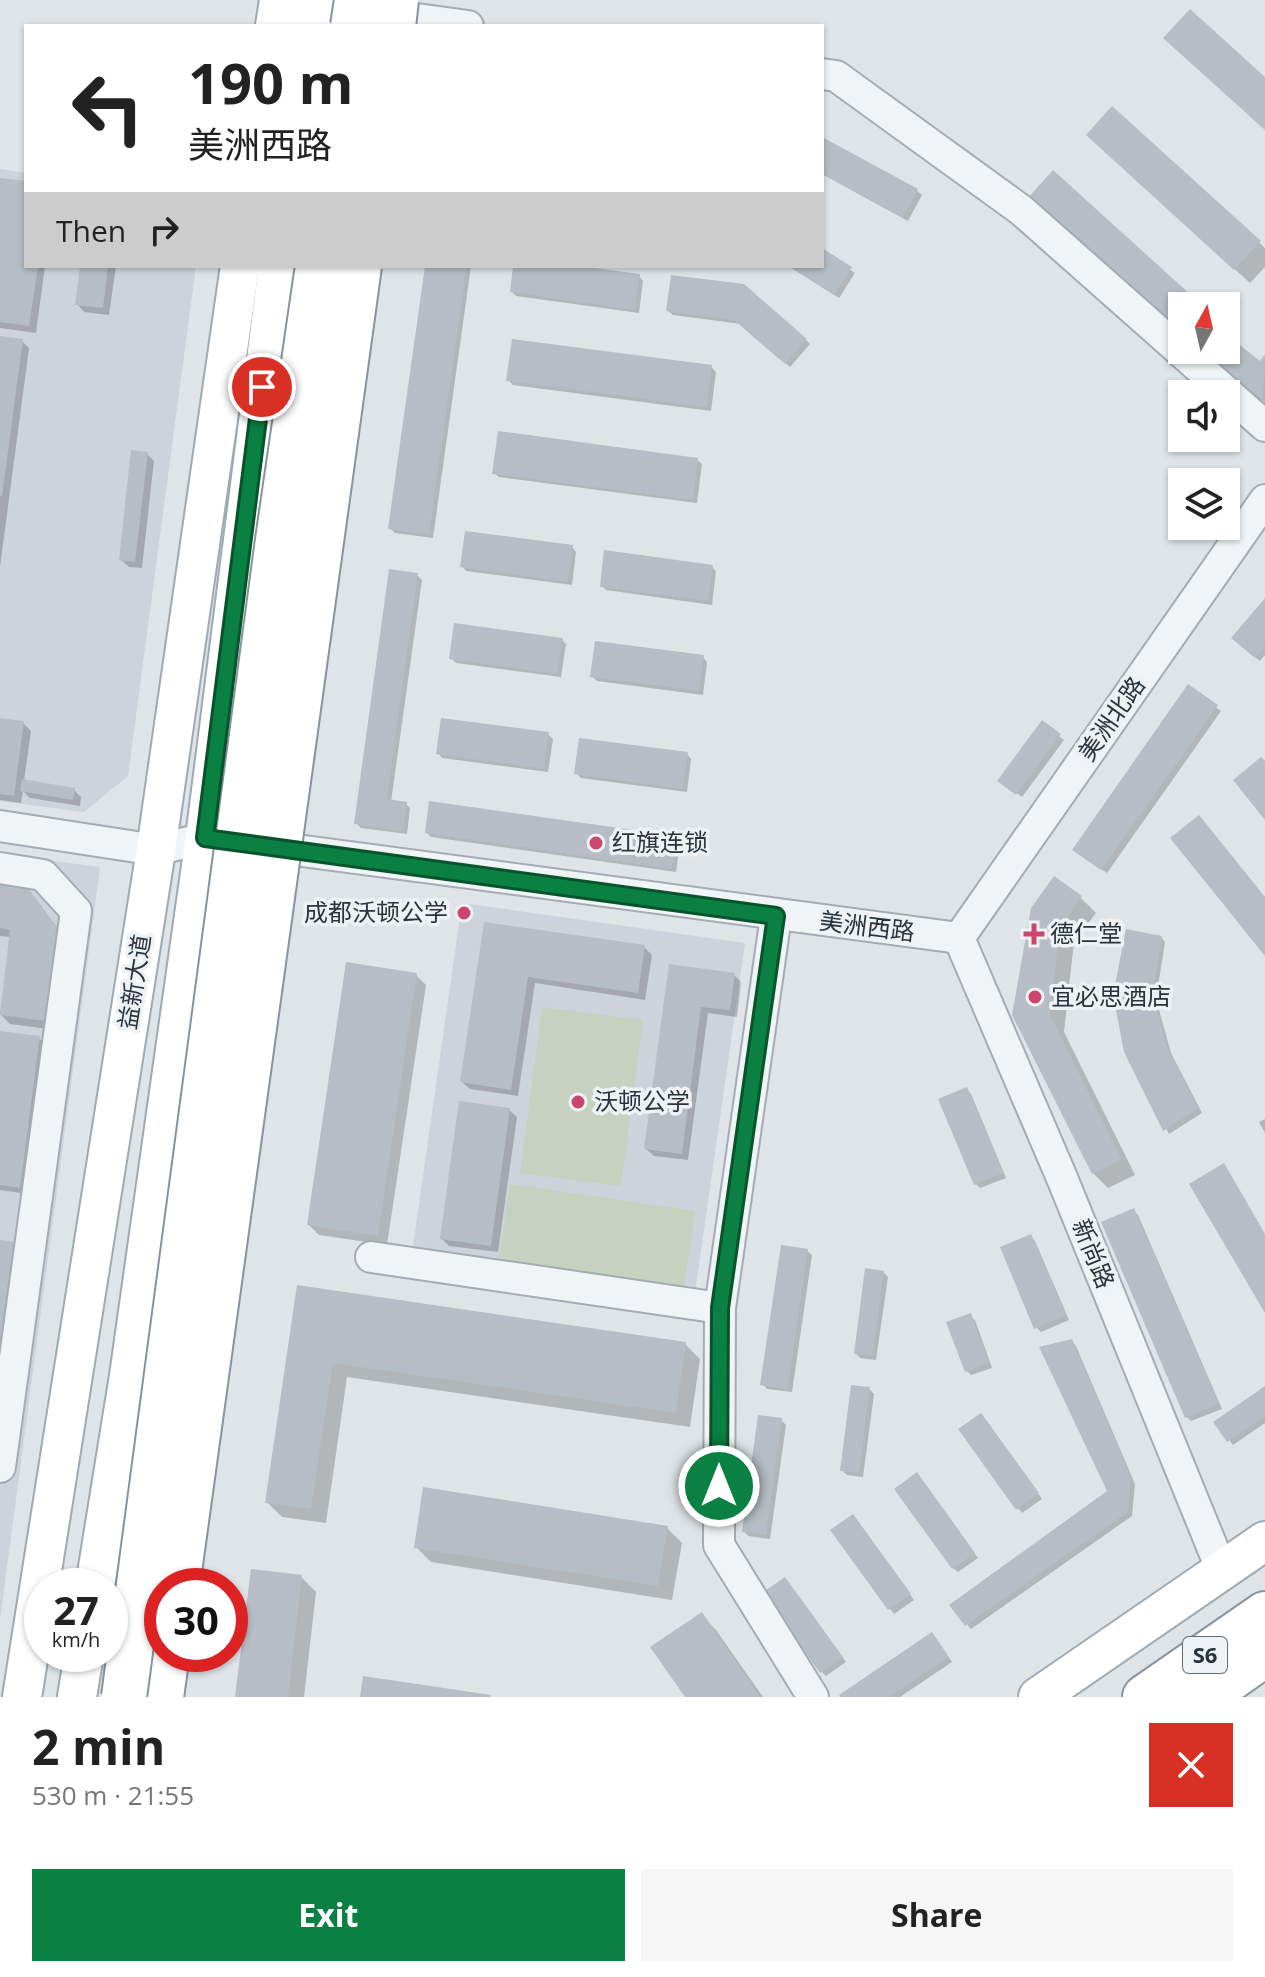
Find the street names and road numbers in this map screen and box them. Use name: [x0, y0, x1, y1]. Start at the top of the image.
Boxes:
street label: 美洲北路: [1070, 669, 1152, 767]
street label: 美洲西路: [818, 903, 917, 948]
street label: 益新大道: [110, 932, 157, 1032]
street label: 新尚路: [1066, 1214, 1123, 1293]
road number: S6: [1183, 1637, 1227, 1673]

